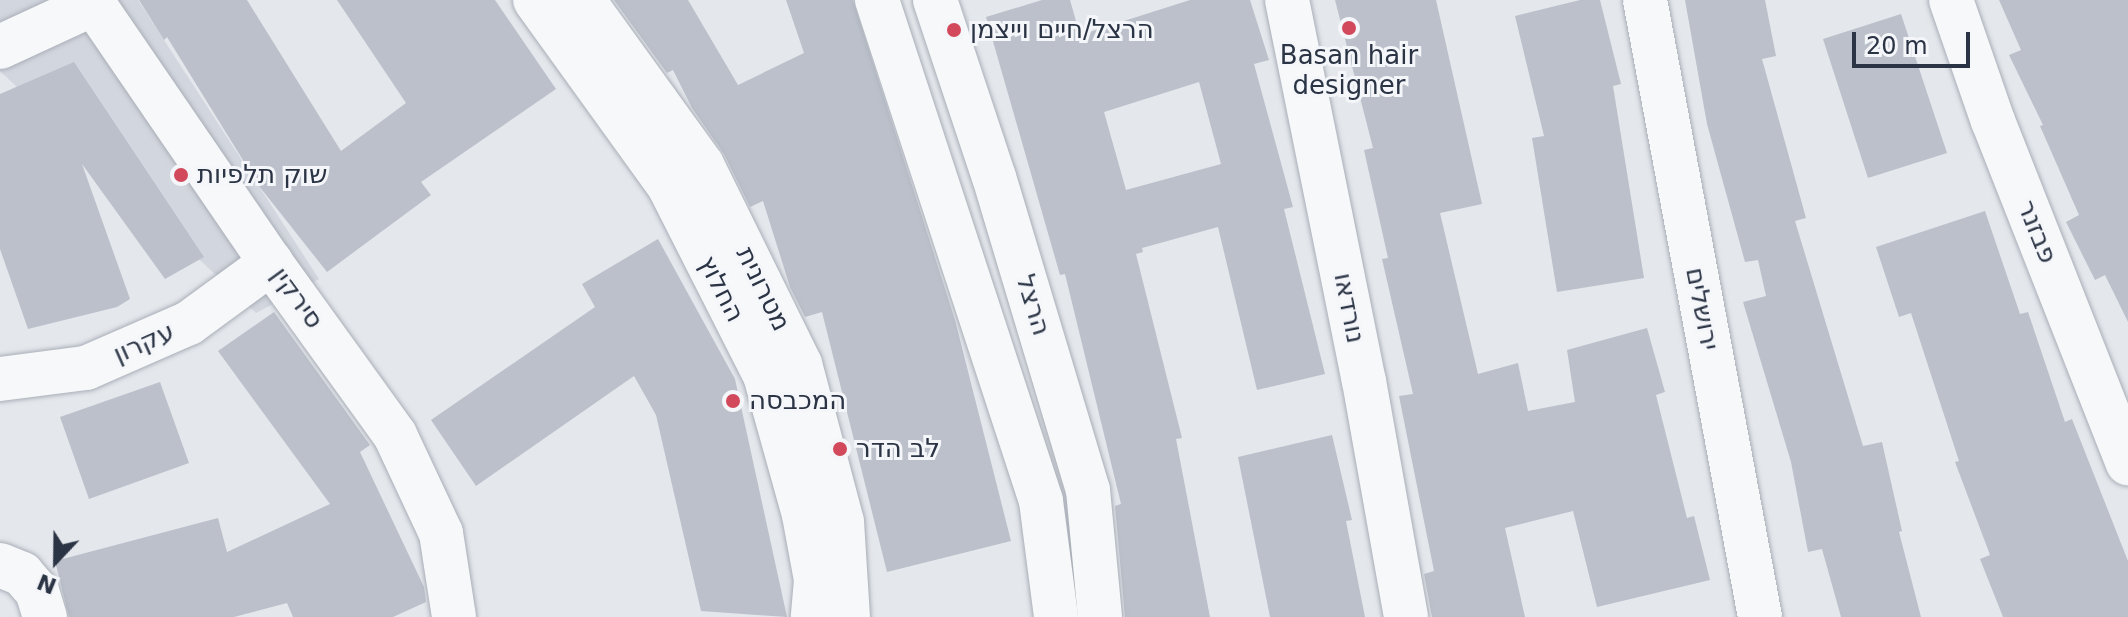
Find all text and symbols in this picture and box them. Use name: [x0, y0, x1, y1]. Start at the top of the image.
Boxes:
place label: הרצל/חיים וייצמן: [970, 14, 1154, 46]
scale bar: [1856, 16, 1974, 66]
marker: Basan hair designer: [1340, 19, 1358, 37]
marker: הרצל/חיים וייצמן: [945, 21, 963, 39]
text: 20 m: [1866, 32, 1928, 60]
place label: Basan hair designer: [1280, 40, 1418, 102]
place label: שוק תלפיות: [197, 159, 327, 191]
marker: שוק תלפיות: [172, 166, 190, 184]
street label: פבזנר: [2010, 196, 2064, 268]
street label: מטרונית: [729, 242, 797, 336]
street label: החלוץ: [691, 251, 751, 327]
street label: סירקין: [264, 261, 330, 335]
street label: ירושלים: [1679, 265, 1725, 353]
street label: נורדאו: [1327, 270, 1371, 346]
street label: הרצל: [1009, 271, 1057, 339]
street label: עקרון: [109, 316, 179, 370]
place label: המכבסה: [749, 385, 846, 417]
marker: המכבסה: [724, 392, 742, 410]
place label: לב הדר: [856, 433, 940, 465]
marker: לב הדר: [831, 440, 849, 458]
north arrow: [16, 521, 96, 601]
text: N: [34, 569, 60, 599]

